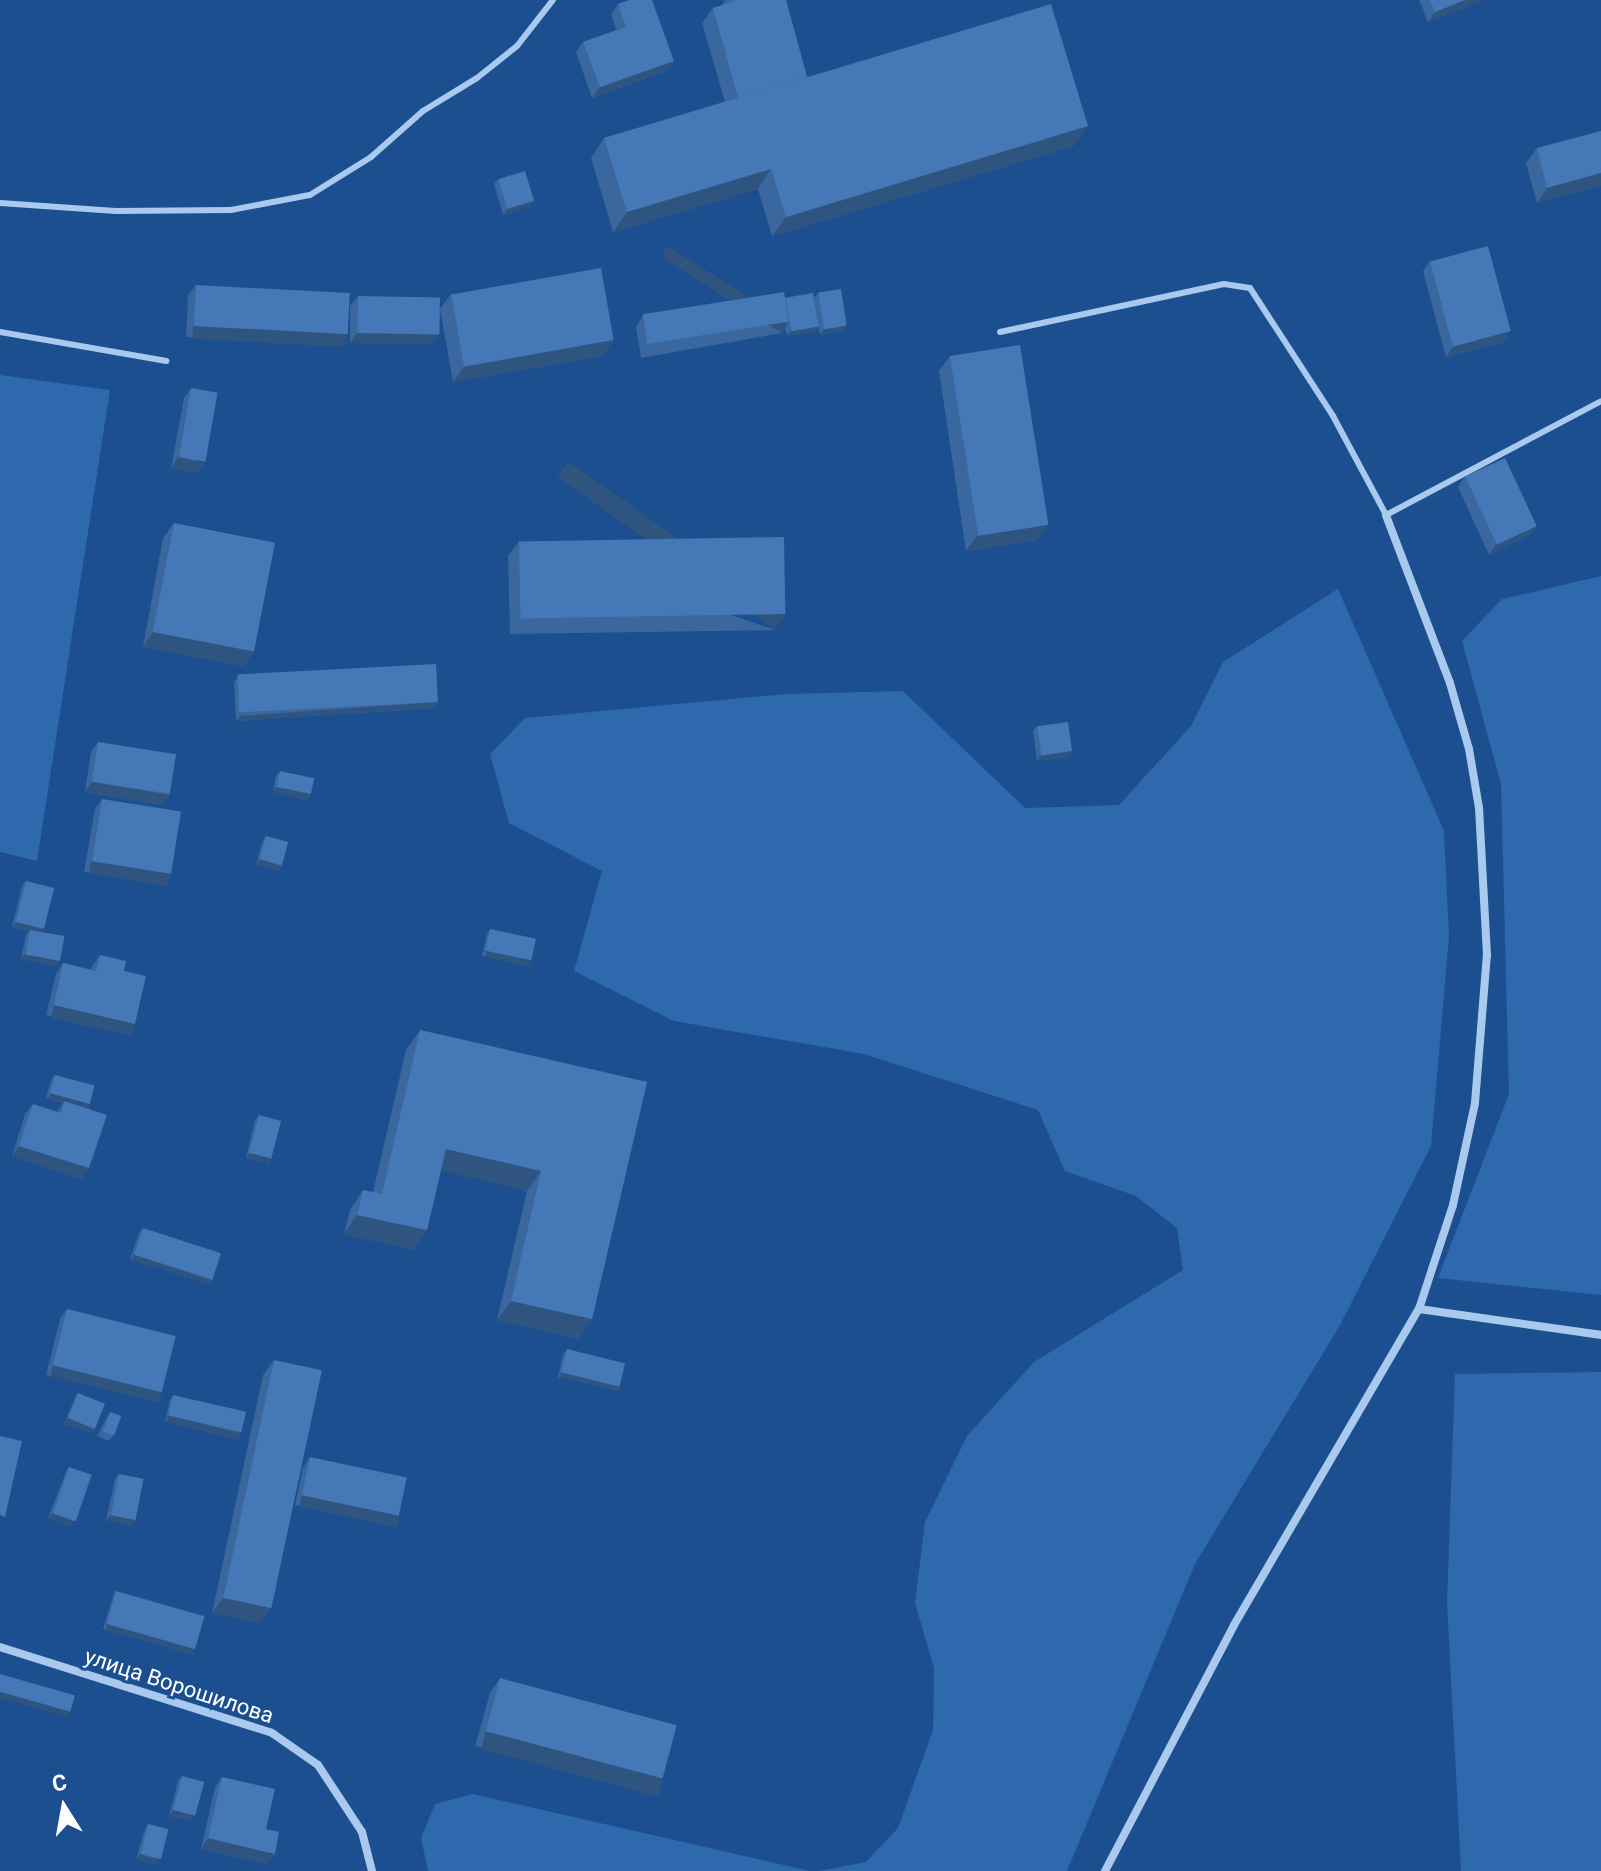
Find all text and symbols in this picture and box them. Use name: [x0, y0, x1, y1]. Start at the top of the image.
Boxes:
street label: улица Ворошилова: [81, 1643, 277, 1729]
north arrow: [24, 1767, 104, 1847]
text: С: [50, 1769, 69, 1797]

